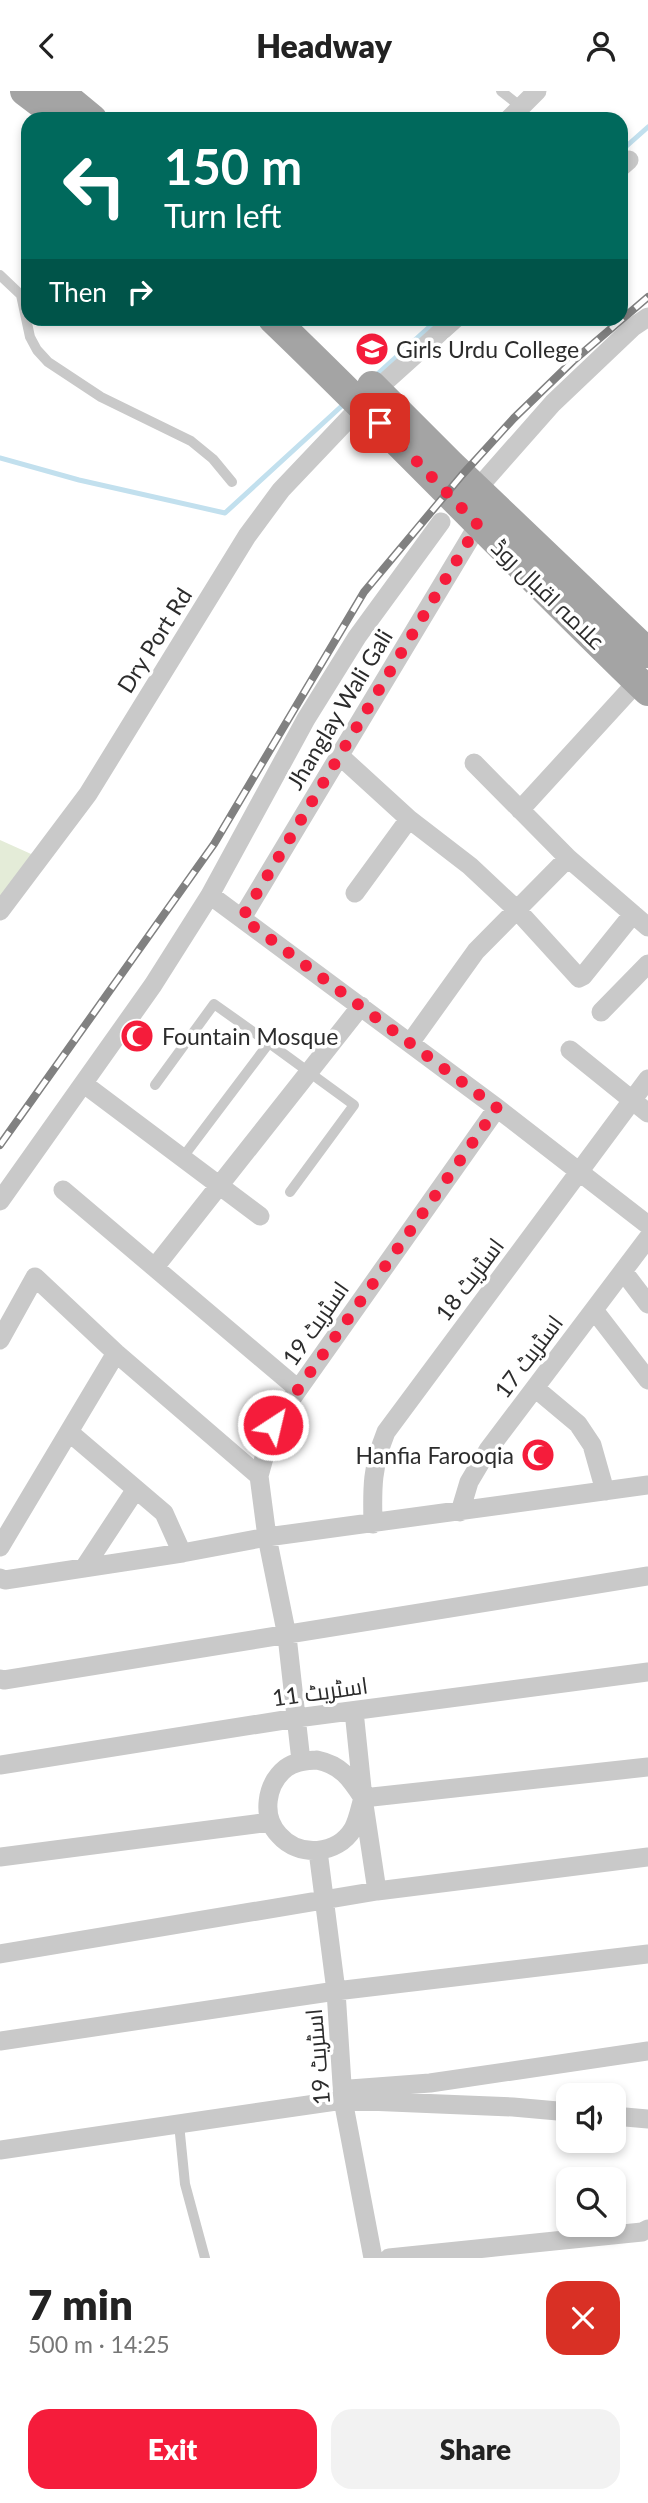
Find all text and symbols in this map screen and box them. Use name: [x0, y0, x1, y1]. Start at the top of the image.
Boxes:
text: Headway: [256, 26, 392, 65]
icon: back: [28, 27, 66, 65]
icon: person: [582, 27, 620, 65]
text: 150 m: [164, 137, 302, 195]
icon: left: [49, 140, 140, 231]
text: Turn left: [164, 196, 281, 235]
icon: right: [121, 273, 159, 311]
text: Then: [49, 276, 107, 308]
school or university icon: Girls Urdu College: [353, 330, 391, 368]
place label: Girls Urdu College: [396, 335, 579, 363]
pin: [350, 393, 410, 453]
icon: arrive: [361, 404, 399, 442]
street label: علامہ اقبال روڈ: [485, 533, 612, 656]
street label: Dry Port Rd: [111, 582, 197, 698]
street label: Jhanglay Wali Gali: [280, 624, 398, 794]
mosque icon: Fountain Mosque: [118, 1017, 156, 1055]
place label: Fountain Mosque: [162, 1022, 338, 1050]
street label: اسٹریٹ 18: [429, 1232, 509, 1326]
street label: اسٹریٹ 19: [276, 1275, 354, 1371]
street label: اسٹریٹ 17: [488, 1309, 568, 1403]
position arrow: [236, 1388, 310, 1462]
mosque icon: Hanfia Farooqia: [519, 1436, 557, 1474]
place label: Hanfia Farooqia: [356, 1441, 514, 1469]
street label: اسٹریٹ 11: [270, 1670, 370, 1712]
street label: اسٹریٹ 19: [299, 2008, 335, 2106]
map controls: [556, 2083, 626, 2237]
button: sound: [556, 2083, 626, 2153]
button: search: [556, 2167, 626, 2237]
text: 7 min: [28, 2279, 133, 2329]
button: close: [546, 2281, 620, 2355]
text: 500 m · 14:25: [28, 2330, 170, 2358]
button: Exit: [28, 2409, 317, 2489]
button: Share: [331, 2409, 620, 2489]

